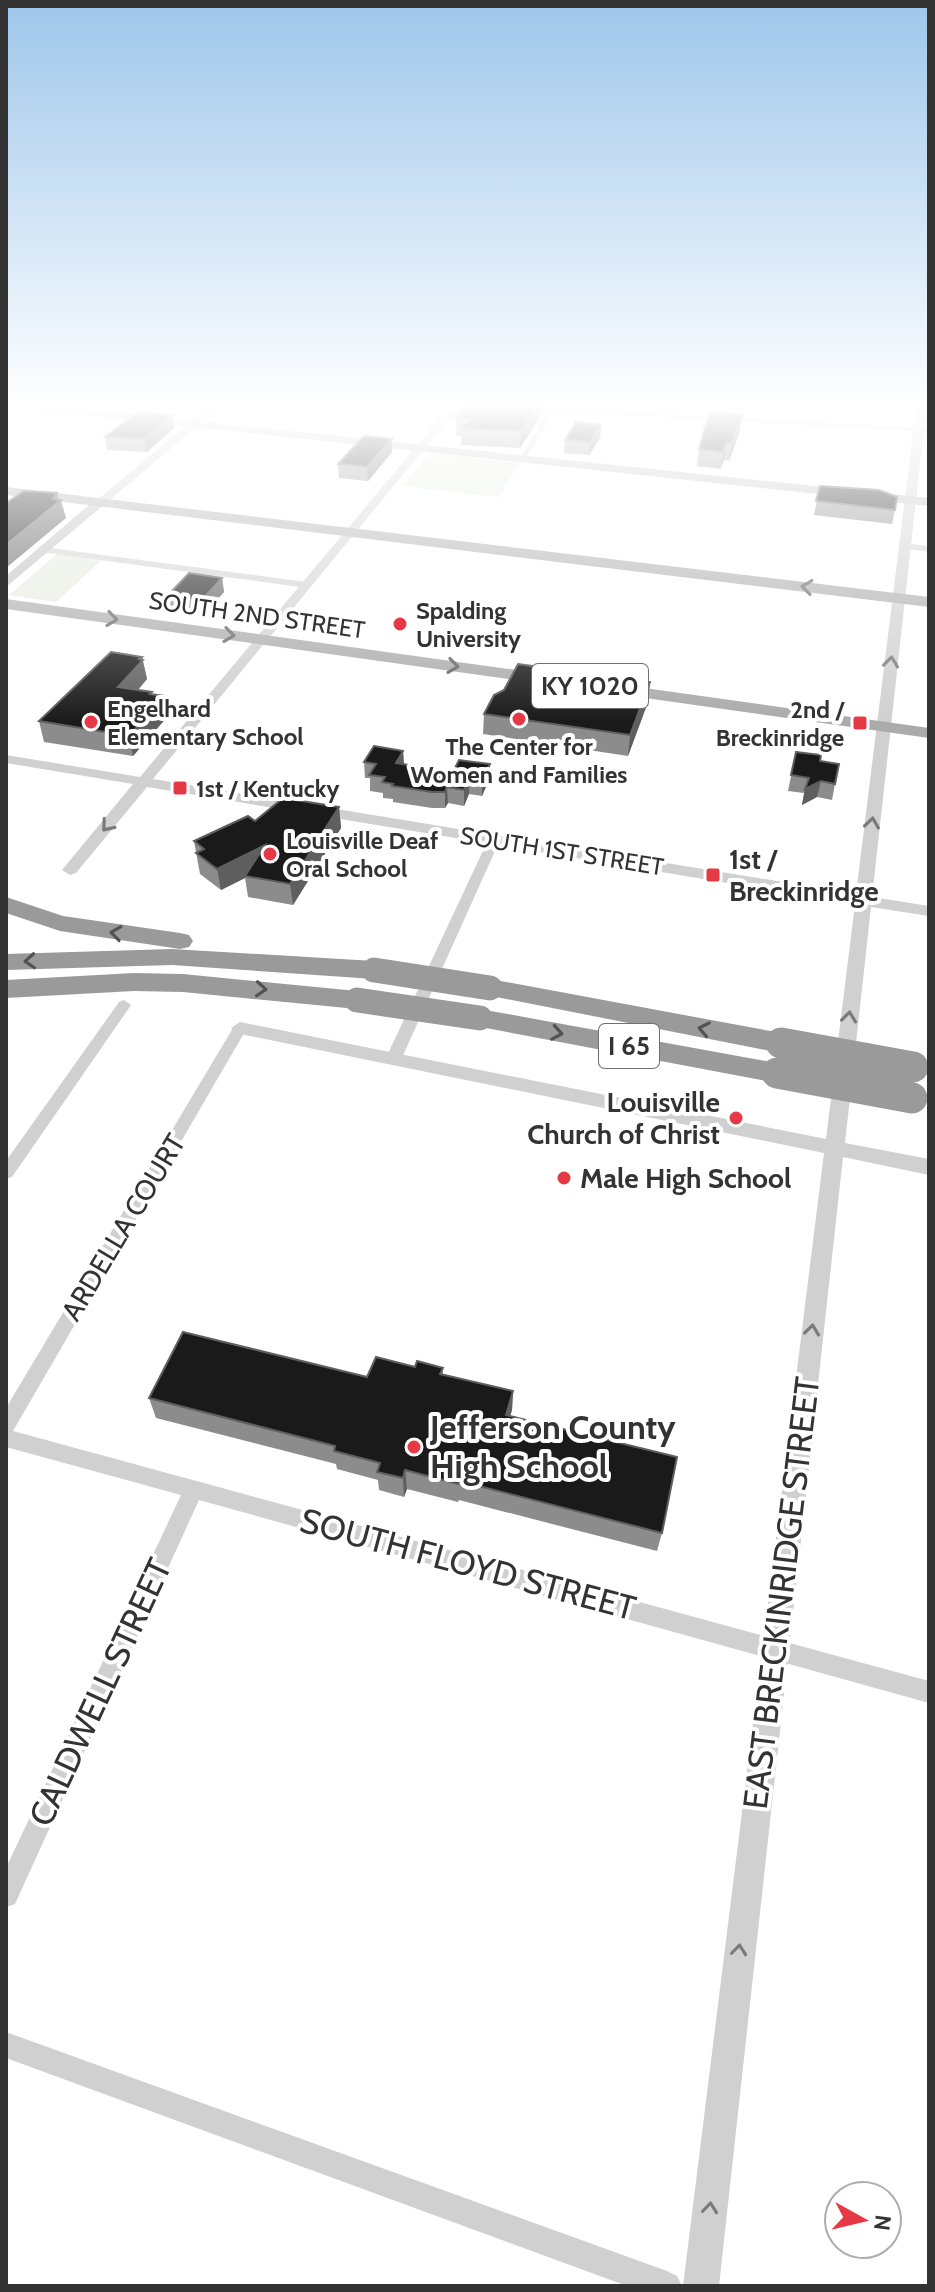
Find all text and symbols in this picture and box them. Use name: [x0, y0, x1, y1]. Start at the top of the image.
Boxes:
one-way arrow: [800, 579, 813, 596]
street label: SOUTH 2ND STREET: [147, 585, 367, 645]
place label: Spalding University: [416, 596, 521, 653]
one-way arrow: [105, 610, 118, 627]
marker: Spalding University: [391, 615, 409, 633]
one-way arrow: [222, 626, 236, 643]
one-way arrow: [882, 655, 899, 669]
one-way arrow: [447, 658, 460, 675]
road number: KY 1020: [532, 664, 648, 708]
place label: Engelhard Elementary School: [107, 694, 304, 751]
place label: 2nd / Breckinridge: [716, 695, 845, 752]
marker: The Center for Women and Families: [510, 710, 528, 728]
marker: Engelhard Elementary School: [82, 713, 100, 731]
marker: 2nd / Breckinridge: [851, 714, 869, 732]
place label: The Center for Women and Families: [411, 732, 627, 789]
place label: 1st / Kentucky: [196, 774, 339, 803]
marker: 1st / Kentucky: [171, 779, 189, 797]
one-way arrow: [863, 816, 880, 830]
one-way arrow: [102, 817, 117, 831]
street label: SOUTH 1ST STREET: [458, 821, 666, 881]
place label: Louisville Deaf Oral School: [286, 826, 438, 883]
place label: 1st / Breckinridge: [729, 842, 879, 908]
marker: Louisville Deaf Oral School: [261, 845, 279, 863]
marker: 1st / Breckinridge: [704, 866, 722, 884]
one-way arrow: [109, 925, 123, 942]
one-way arrow: [23, 952, 36, 969]
one-way arrow: [255, 981, 268, 998]
one-way arrow: [841, 1010, 858, 1023]
one-way arrow: [698, 1021, 711, 1038]
one-way arrow: [550, 1023, 564, 1040]
road number: I 65: [599, 1024, 659, 1068]
place label: Louisville Church of Christ: [527, 1085, 720, 1151]
marker: Louisville Church of Christ: [727, 1109, 745, 1127]
street label: ARDELLA COURT: [54, 1127, 192, 1327]
place label: Male High School: [580, 1161, 791, 1195]
marker: Male High School: [555, 1169, 573, 1187]
one-way arrow: [804, 1324, 821, 1337]
street label: EAST BRECKINRIDGE STREET: [734, 1375, 828, 1811]
place label: Jefferson County High School: [429, 1406, 676, 1487]
marker: Jefferson County High School: [405, 1438, 423, 1456]
street label: SOUTH FLOYD STREET: [296, 1499, 640, 1629]
street label: CALDWELL STREET: [20, 1552, 180, 1832]
one-way arrow: [731, 1943, 748, 1956]
north arrow: [823, 2180, 903, 2260]
one-way arrow: [701, 2202, 718, 2215]
text: N: [868, 2213, 897, 2232]

